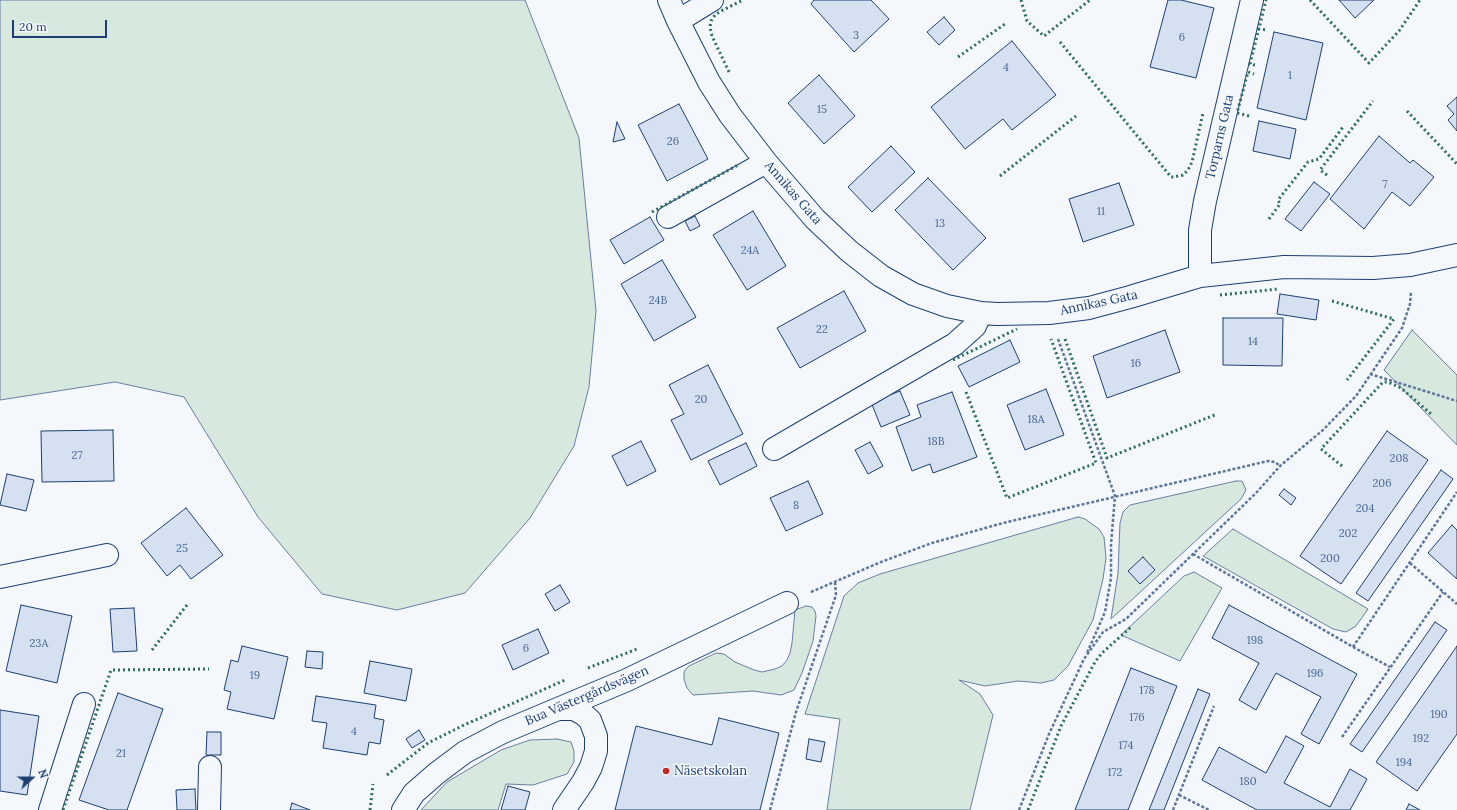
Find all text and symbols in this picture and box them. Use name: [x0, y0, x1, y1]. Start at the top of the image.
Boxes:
scale bar: [14, 12, 109, 38]
text: 20 m: [19, 19, 47, 34]
house number: 3: [853, 29, 859, 43]
house number: 6: [1179, 31, 1185, 45]
house number: 4: [1003, 61, 1009, 75]
house number: 1: [1288, 69, 1292, 83]
street label: Torparns Gata: [1203, 93, 1237, 181]
house number: 15: [817, 103, 827, 117]
house number: 26: [667, 135, 679, 149]
street label: Annikas Gata: [761, 158, 825, 228]
house number: 7: [1382, 178, 1388, 192]
house number: 11: [1097, 205, 1105, 219]
house number: 13: [935, 217, 945, 231]
house number: 24A: [741, 244, 759, 258]
street label: Annikas Gata: [1059, 287, 1139, 319]
house number: 24B: [649, 294, 667, 308]
house number: 22: [816, 323, 828, 337]
house number: 14: [1248, 335, 1258, 349]
house number: 16: [1131, 357, 1141, 371]
house number: 20: [695, 393, 707, 407]
house number: 18A: [1027, 413, 1045, 427]
house number: 18B: [927, 435, 945, 449]
house number: 27: [72, 449, 82, 463]
house number: 208: [1390, 452, 1408, 466]
house number: 206: [1372, 477, 1392, 491]
house number: 8: [793, 499, 799, 513]
house number: 204: [1356, 502, 1374, 516]
house number: 202: [1339, 527, 1357, 541]
house number: 25: [176, 542, 188, 556]
house number: 200: [1320, 552, 1340, 566]
house number: 198: [1247, 634, 1263, 648]
house number: 23A: [30, 637, 48, 651]
house number: 6: [523, 642, 529, 656]
street label: Bua Västergårdsvägen: [523, 663, 651, 729]
house number: 196: [1307, 667, 1323, 681]
house number: 19: [250, 669, 260, 683]
house number: 178: [1139, 684, 1155, 698]
house number: 190: [1430, 708, 1448, 722]
house number: 176: [1129, 711, 1145, 725]
house number: 4: [351, 725, 357, 739]
house number: 192: [1413, 732, 1429, 746]
house number: 174: [1119, 739, 1133, 753]
house number: 21: [116, 747, 126, 761]
house number: 194: [1396, 756, 1412, 770]
north arrow: [12, 758, 52, 798]
place label: Näsetskolan: [674, 763, 747, 779]
marker: Näsetskolan: [661, 766, 671, 776]
house number: 172: [1108, 766, 1122, 780]
text: N: [35, 767, 51, 780]
house number: 180: [1239, 775, 1257, 789]

